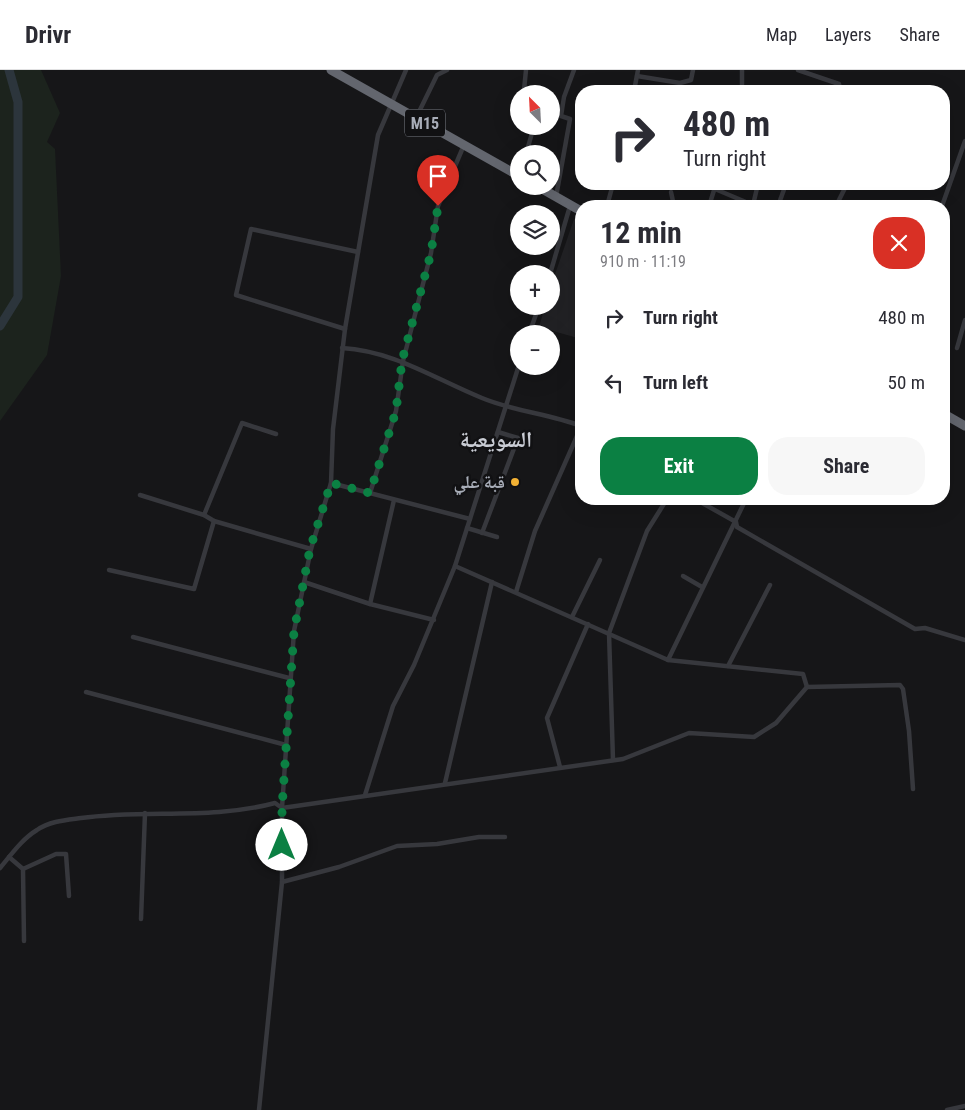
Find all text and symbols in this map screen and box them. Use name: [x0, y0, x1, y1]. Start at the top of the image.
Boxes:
text: Drivr: [25, 21, 71, 49]
text: Map: [766, 24, 797, 45]
text: Layers: [825, 24, 872, 45]
text: Share: [900, 24, 940, 45]
north arrow: [510, 85, 560, 135]
map controls: [510, 85, 560, 375]
text: 480 m: [683, 104, 770, 145]
icon: right: [600, 105, 665, 170]
road number: M15: [405, 110, 445, 136]
button: search: [510, 145, 560, 195]
text: Turn right: [683, 146, 766, 171]
pin: [417, 155, 459, 206]
icon: arrive: [424, 162, 452, 190]
button: layers: [510, 205, 560, 255]
text: 12 min: [600, 215, 682, 250]
button: close: [873, 217, 925, 269]
text: 910 m · 11:19: [600, 252, 686, 271]
button: +: [510, 265, 560, 315]
icon: right: [600, 304, 628, 332]
text: Turn right: [643, 306, 718, 329]
text: 480 m: [878, 306, 925, 329]
button: −: [510, 325, 560, 375]
icon: left: [600, 369, 628, 397]
text: Turn left: [643, 371, 708, 394]
text: 50 m: [888, 371, 925, 394]
district label: السويعية: [460, 427, 532, 452]
button: Exit: [600, 437, 758, 495]
button: Share: [768, 437, 925, 495]
place label: قبة علي: [453, 471, 505, 496]
marker: قبة علي: [509, 476, 521, 488]
position arrow: [255, 818, 307, 870]

